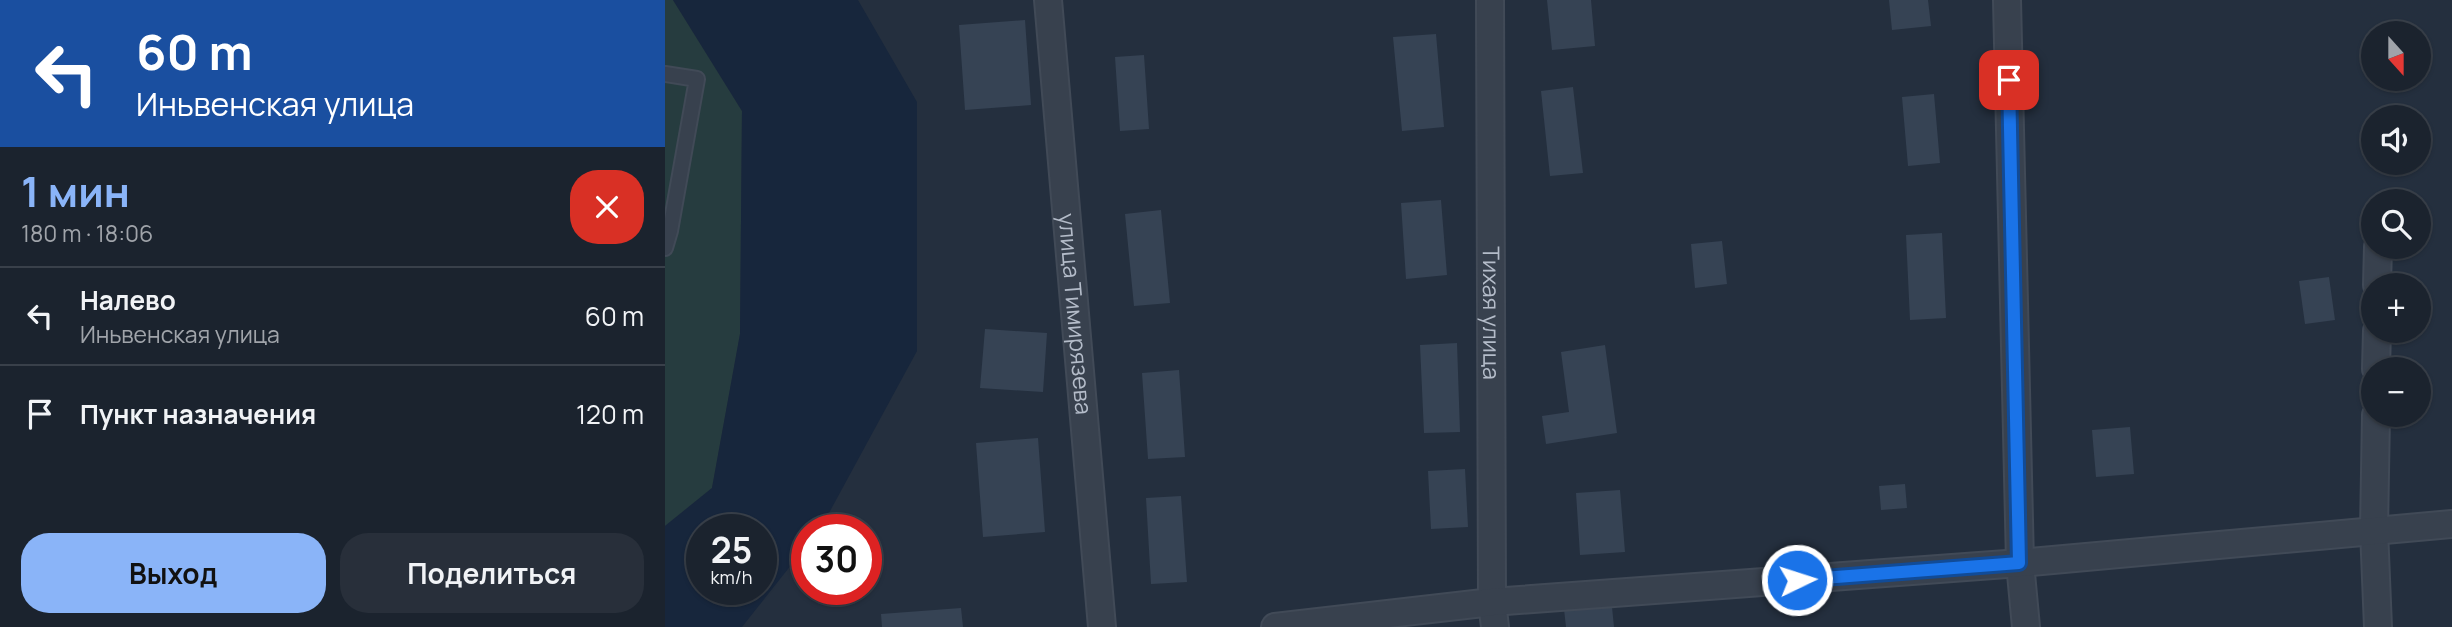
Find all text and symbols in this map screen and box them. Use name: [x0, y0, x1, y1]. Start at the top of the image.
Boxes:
text: 60 m: [136, 18, 253, 85]
north arrow: [2361, 21, 2431, 91]
map controls: [2361, 21, 2431, 427]
icon: left: [21, 28, 112, 119]
pin: [1979, 50, 2039, 110]
icon: arrive: [1990, 61, 2028, 99]
text: Иньвенская улица: [136, 82, 414, 126]
button: sound: [2361, 105, 2431, 175]
text: 1 мин: [21, 162, 130, 220]
button: close: [570, 170, 644, 244]
button: search: [2361, 189, 2431, 259]
street label: улица Тимирязева: [1051, 212, 1101, 416]
text: 180 m · 18:06: [21, 217, 153, 249]
street label: Тихая улица: [1476, 246, 1508, 380]
button: +: [2361, 273, 2431, 343]
text: Налево: [80, 282, 176, 318]
icon: left: [21, 297, 59, 335]
text: 60 m: [585, 298, 644, 334]
text: Иньвенская улица: [80, 318, 280, 350]
button: −: [2361, 357, 2431, 427]
icon: arrive: [21, 395, 59, 433]
text: Пункт назначения: [80, 396, 316, 432]
text: 120 m: [576, 396, 644, 432]
speed limit sign: 30: [791, 514, 882, 605]
text: 25: [711, 526, 752, 574]
button: Выход: [21, 533, 326, 613]
button: Поделиться: [340, 533, 644, 613]
position arrow: [1760, 543, 1834, 617]
text: km/h: [711, 565, 752, 589]

